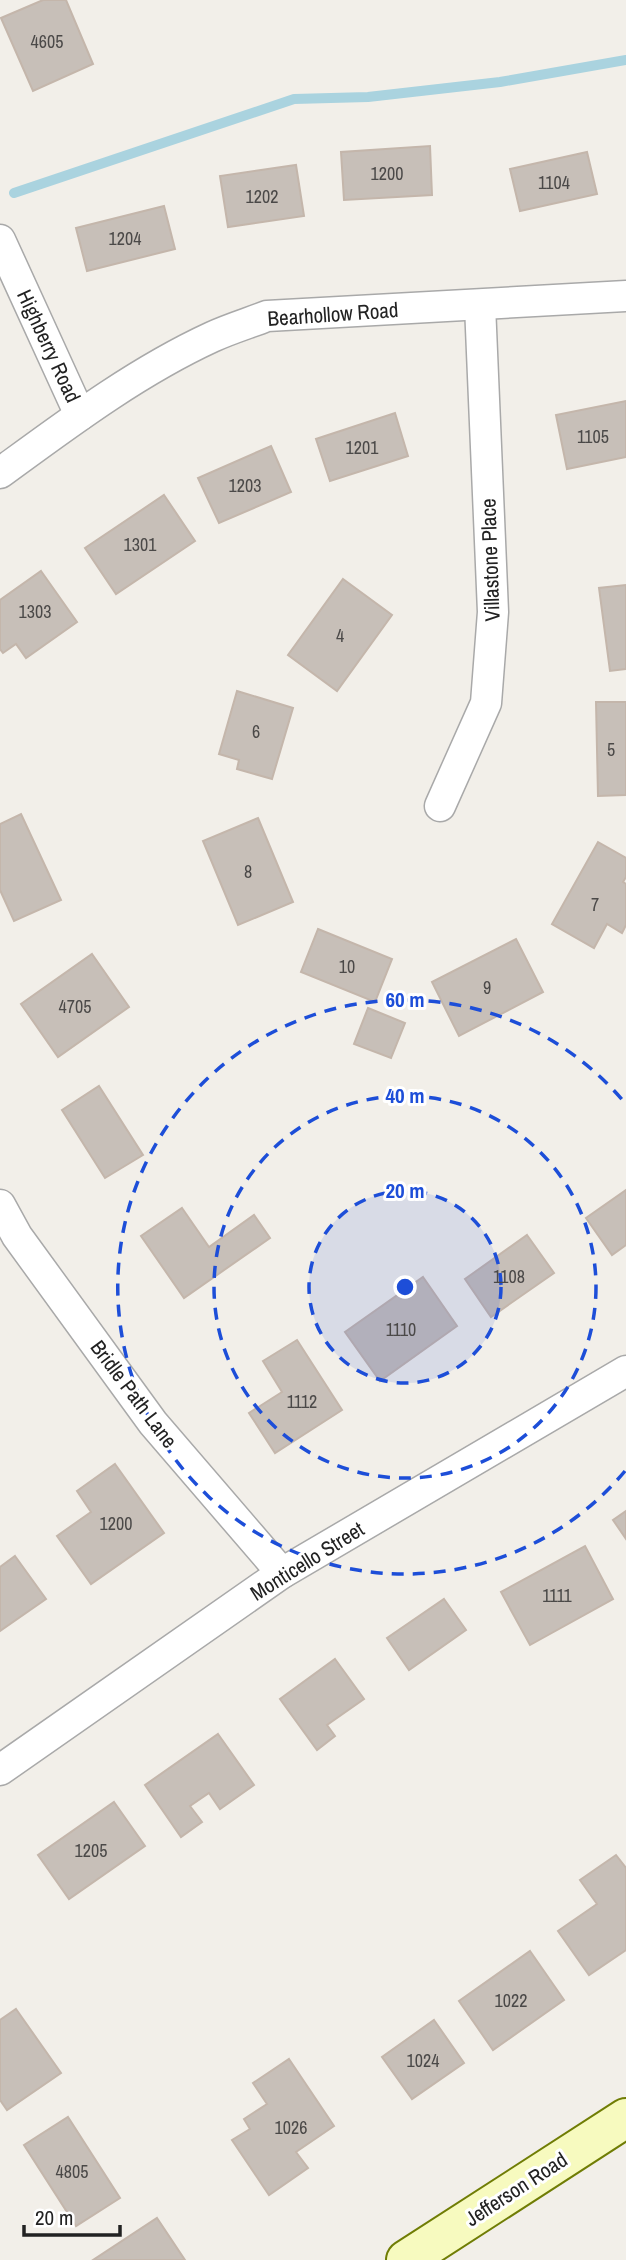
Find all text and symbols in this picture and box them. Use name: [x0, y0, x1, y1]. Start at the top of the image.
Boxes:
house number: 4605: [31, 29, 63, 54]
house number: 1200: [371, 161, 403, 186]
house number: 1104: [538, 170, 570, 195]
house number: 1202: [246, 184, 278, 209]
house number: 1204: [109, 226, 141, 251]
street label: Highberry Road: [10, 285, 88, 407]
street label: Bearhollow Road: [267, 295, 399, 333]
house number: 1105: [577, 424, 609, 449]
house number: 1201: [346, 435, 379, 460]
house number: 1203: [229, 473, 261, 498]
street label: Villastone Place: [473, 498, 507, 622]
house number: 1301: [124, 532, 157, 557]
house number: 1303: [19, 599, 51, 624]
house number: 4: [336, 623, 344, 648]
house number: 6: [252, 719, 260, 744]
house number: 5: [607, 737, 615, 762]
house number: 8: [244, 859, 252, 884]
house number: 7: [591, 892, 599, 917]
house number: 10: [339, 954, 355, 979]
house number: 9: [483, 975, 491, 1000]
text: 60 m: [385, 985, 425, 1014]
house number: 4705: [59, 994, 91, 1019]
text: 40 m: [385, 1081, 425, 1110]
text: 20 m: [385, 1176, 425, 1205]
house number: 1108: [493, 1264, 525, 1289]
centre of rings: [393, 1275, 417, 1299]
house number: 1110: [386, 1317, 416, 1342]
street label: Bridle Path Lane: [84, 1334, 184, 1454]
house number: 1112: [287, 1389, 317, 1414]
house number: 1200: [100, 1511, 132, 1536]
street label: Monticello Street: [245, 1514, 370, 1608]
house number: 1111: [542, 1583, 573, 1608]
house number: 1205: [75, 1838, 107, 1863]
house number: 1022: [495, 1988, 527, 2013]
house number: 1024: [407, 2048, 439, 2073]
house number: 1026: [275, 2115, 307, 2140]
street label: Jefferson Road: [459, 2145, 573, 2233]
house number: 4805: [56, 2159, 88, 2184]
scale bar: [24, 2194, 121, 2238]
text: 20 m: [35, 2203, 73, 2232]

